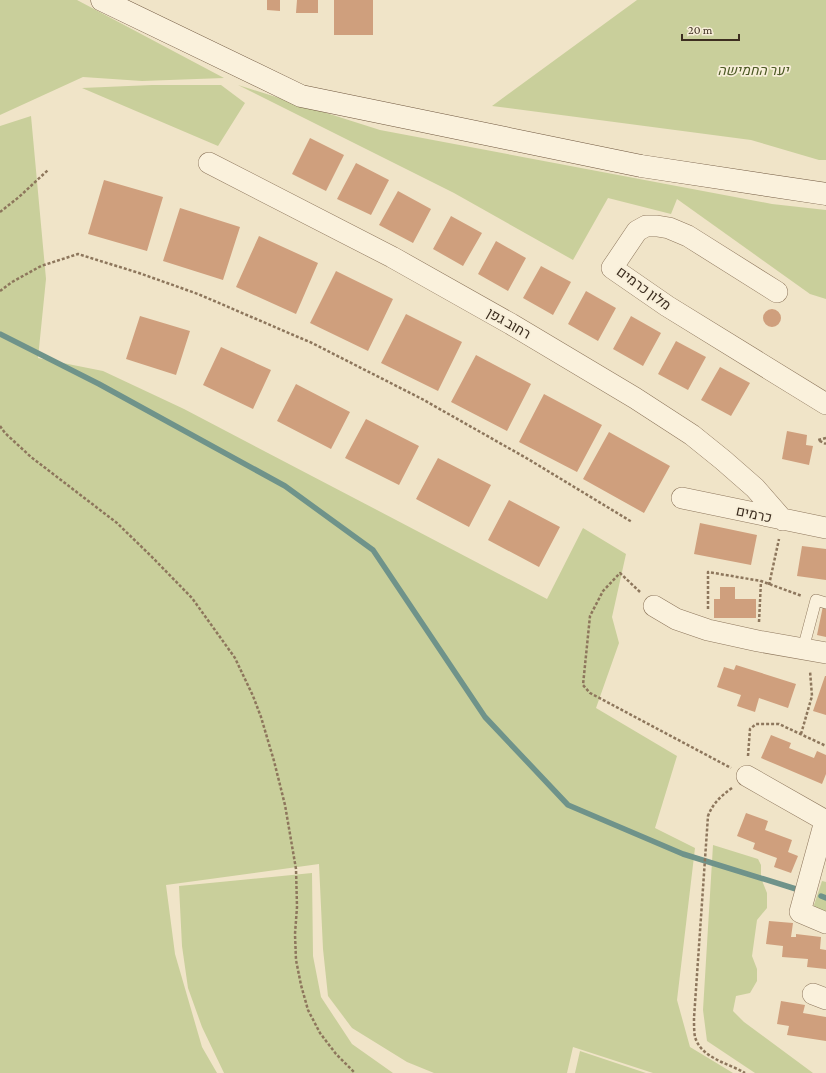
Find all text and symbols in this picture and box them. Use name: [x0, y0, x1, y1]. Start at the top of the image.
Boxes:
scale bar: [682, 16, 739, 42]
text: 20 m: [688, 23, 713, 37]
park label: יער החמישה: [718, 62, 790, 78]
street label: מלון כרמים: [614, 263, 674, 313]
street label: רחוב גפן: [484, 304, 534, 342]
street label: כרמים: [735, 502, 773, 526]

